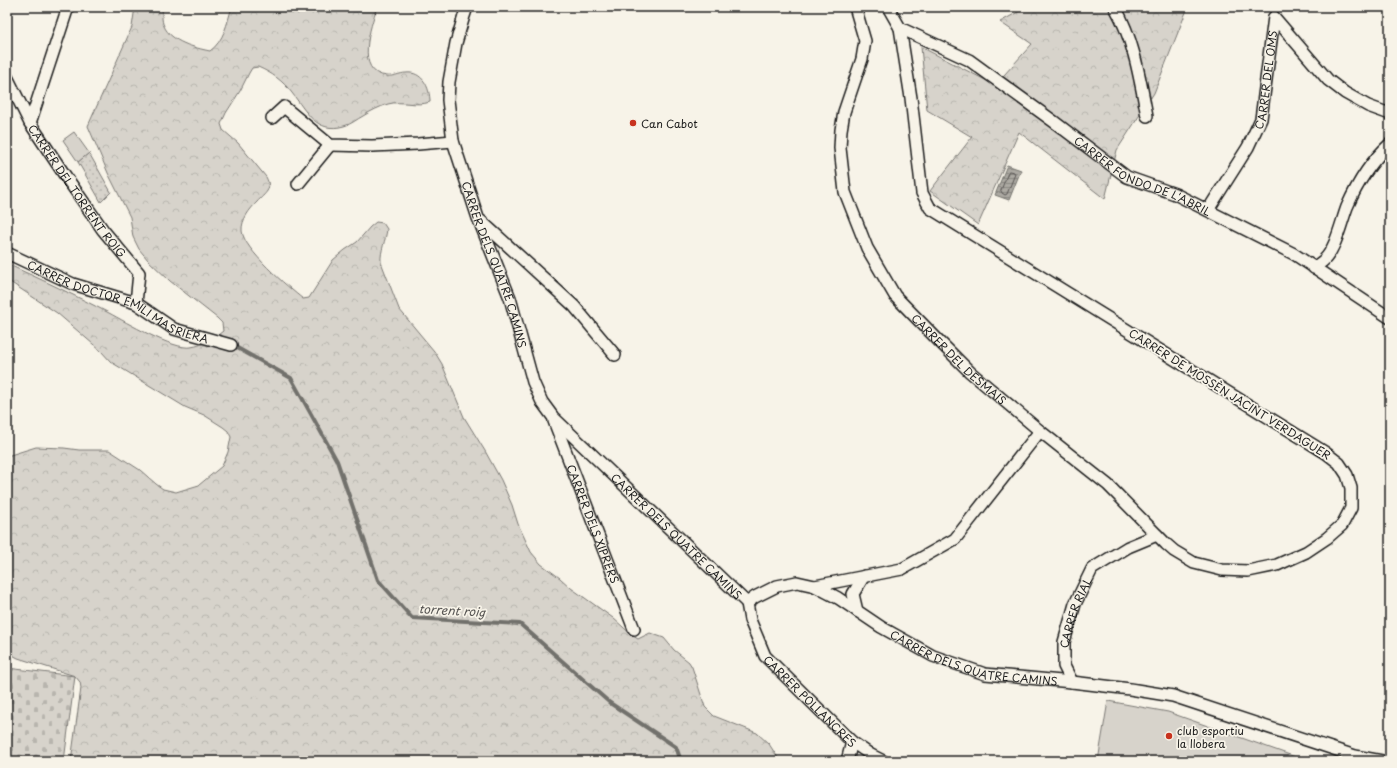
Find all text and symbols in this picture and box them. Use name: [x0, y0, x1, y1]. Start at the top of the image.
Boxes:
street label: CARRER DEL OMS: [1249, 29, 1281, 132]
place label: Can Cabot: [641, 115, 698, 132]
marker: Can Cabot: [628, 118, 638, 128]
street label: CARRER DEL TORRENT ROIG: [24, 121, 131, 261]
street label: CARRER FONDO DE L'ABRIL: [1071, 132, 1215, 220]
street label: CARRER DELS QUATRE CAMINS: [458, 179, 532, 350]
street label: CARRER DOCTOR EMILI MASRIERA: [25, 255, 211, 347]
street label: CARRER DEL DESMAIS: [908, 310, 1011, 408]
street label: CARRER DE MOSSÈN JACINT VERDAGUER: [1126, 324, 1334, 464]
street label: CARRER DELS XIPRERS: [563, 462, 624, 586]
street label: CARRER DELS QUATRE CAMINS: [608, 469, 746, 603]
street label: CARRER RIAL: [1056, 574, 1095, 648]
water label: torrent roig: [418, 599, 487, 621]
street label: CARRER DELS QUATRE CAMINS: [887, 625, 1059, 689]
street label: CARRER POLLANCRES: [760, 651, 860, 751]
place label: club esportiu la llobera: [1177, 722, 1244, 752]
marker: club esportiu la llobera: [1164, 731, 1174, 741]

